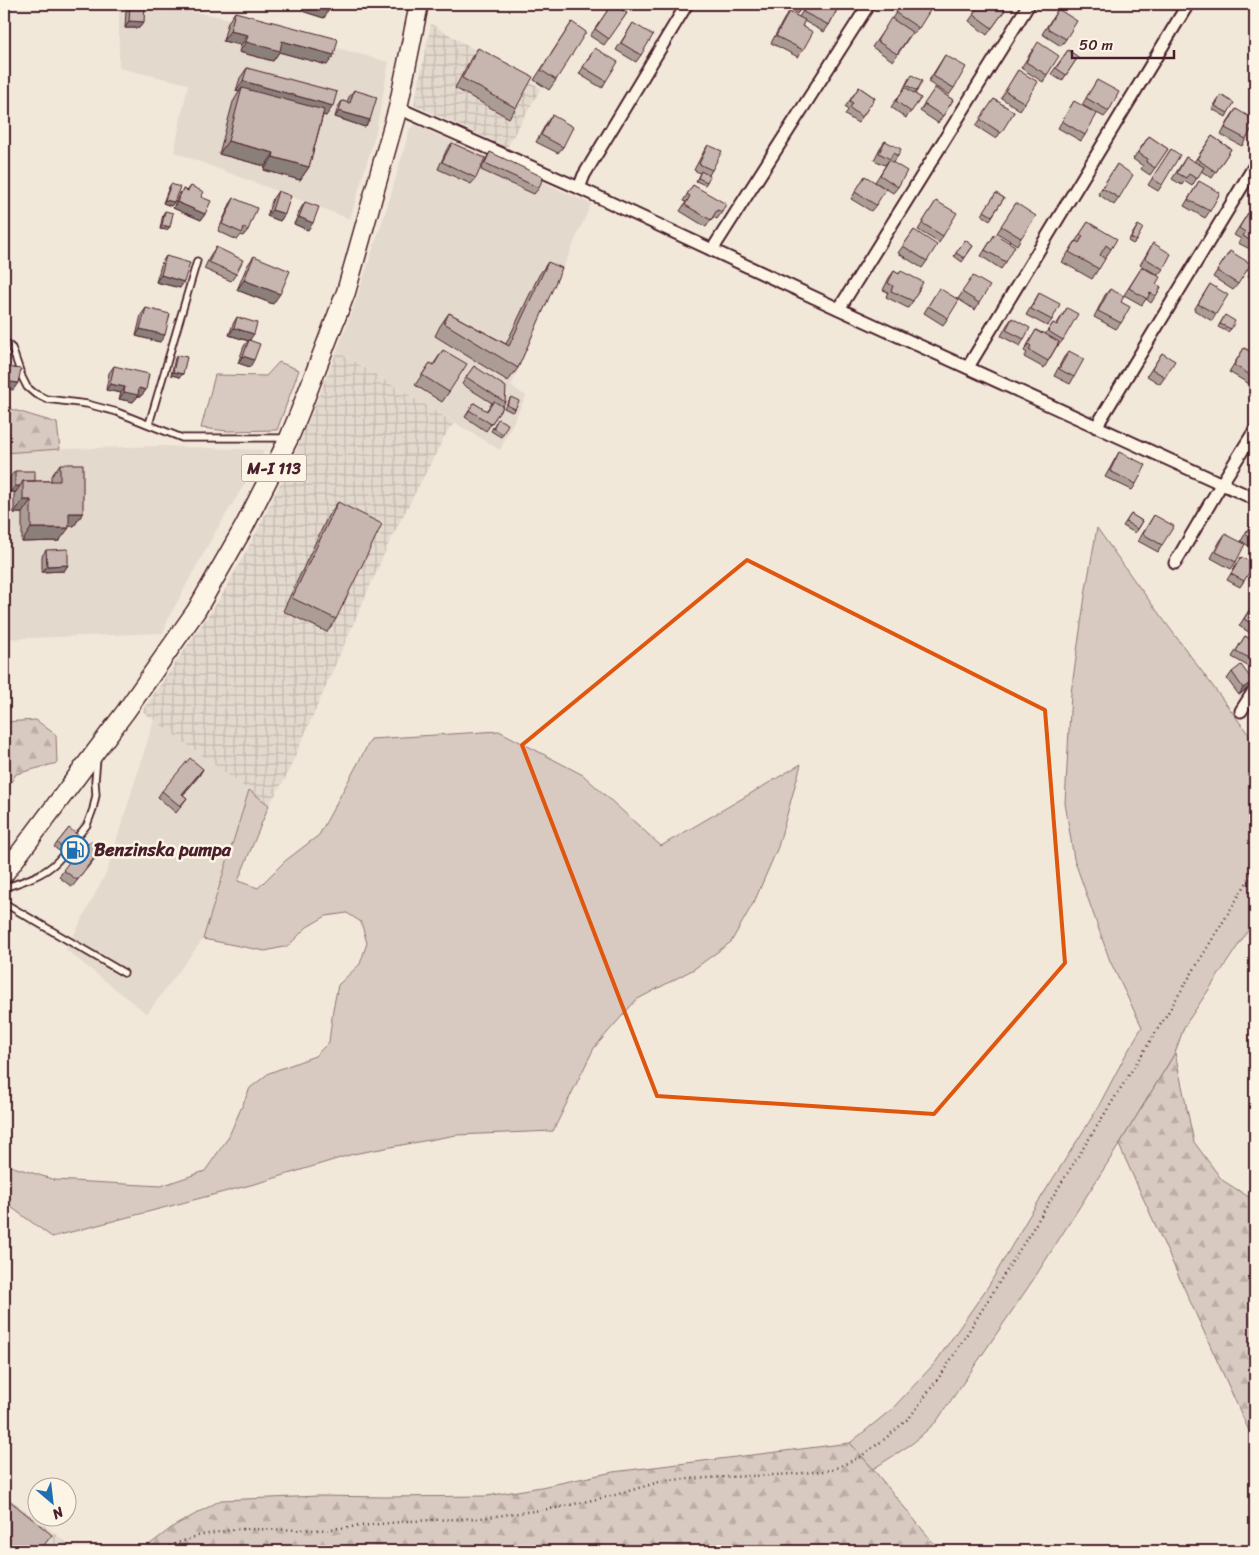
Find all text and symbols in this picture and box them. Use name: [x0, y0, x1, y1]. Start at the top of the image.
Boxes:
scale bar: [1072, 28, 1174, 60]
text: 50 m: [1079, 32, 1114, 58]
road number: M-I 113: [242, 454, 306, 482]
place label: Benzinska pumpa: [94, 834, 232, 866]
fuel station icon: Benzinska pumpa: [60, 835, 90, 865]
north arrow: [28, 1478, 78, 1528]
text: N: [47, 1499, 69, 1526]

